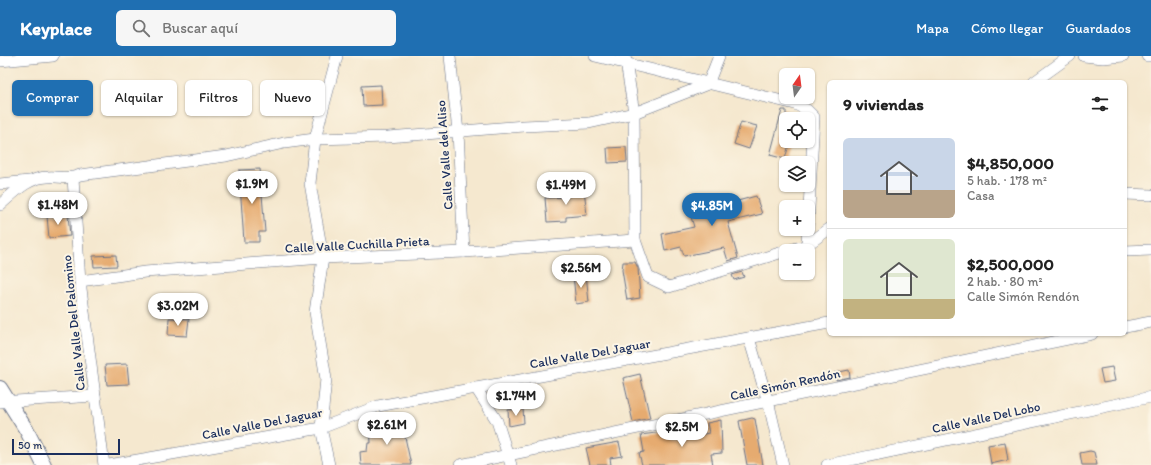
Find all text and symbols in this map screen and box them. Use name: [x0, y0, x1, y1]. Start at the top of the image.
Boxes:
search box: [116, 10, 396, 46]
text: Keyplace: [20, 17, 92, 40]
icon: search: [130, 17, 152, 39]
text: Buscar aquí: [162, 19, 238, 37]
text: Mapa: [916, 20, 949, 37]
text: Cómo llegar: [971, 20, 1043, 37]
text: Guardados: [1065, 20, 1131, 37]
north arrow: [779, 68, 815, 104]
map controls: [779, 68, 815, 280]
chip: Comprar: [12, 80, 93, 116]
chip: Alquilar: [101, 80, 177, 116]
chip: Filtros: [185, 80, 252, 116]
chip: Nuevo: [260, 80, 325, 116]
icon: filters: [1089, 93, 1111, 115]
text: 9 viviendas: [843, 94, 924, 114]
street label: Calle Valle del Aliso: [433, 99, 456, 210]
button: locate: [779, 112, 815, 148]
text: $4,850,000: [967, 153, 1054, 173]
icon: home: [875, 154, 923, 202]
button: layers: [779, 156, 815, 192]
pin: $1.9M: [224, 171, 280, 205]
pin: $1.49M: [533, 172, 599, 206]
text: 5 hab. · 178 m²: [967, 173, 1047, 188]
text: $1.9M: [236, 176, 268, 191]
text: $1.49M: [546, 177, 586, 192]
text: Casa: [967, 188, 994, 203]
pin: $1.48M: [25, 192, 91, 226]
pin: $4.85M: [679, 193, 745, 227]
text: $1.48M: [38, 197, 78, 212]
text: $4.85M: [691, 198, 733, 213]
button: +: [779, 200, 815, 236]
street label: Calle Valle Cuchilla Prieta: [284, 233, 430, 256]
button: −: [779, 244, 815, 280]
street label: Calle Valle Del Palomino: [59, 254, 88, 391]
text: $2,500,000: [967, 254, 1054, 274]
pin: $2.56M: [548, 255, 614, 289]
icon: home: [875, 255, 923, 303]
text: $2.56M: [561, 260, 601, 275]
text: 2 hab. · 80 m²: [967, 274, 1043, 289]
text: Calle Simón Rendón: [967, 289, 1079, 304]
pin: $3.02M: [145, 293, 211, 327]
text: $3.02M: [157, 298, 199, 313]
street label: Calle Valle Del Jaguar: [529, 335, 652, 372]
street label: Calle Simón Rendón: [729, 365, 842, 403]
pin: $1.74M: [483, 383, 549, 417]
text: $1.74M: [496, 388, 536, 403]
street label: Calle Valle Del Lobo: [931, 399, 1042, 436]
street label: Calle Valle Del Jaguar: [201, 404, 324, 443]
pin: $2.61M: [354, 412, 420, 446]
pin: $2.5M: [654, 414, 710, 448]
text: $2.61M: [367, 417, 407, 432]
text: $2.5M: [665, 419, 699, 434]
scale bar: [12, 437, 120, 456]
text: 50 m: [18, 439, 42, 452]

